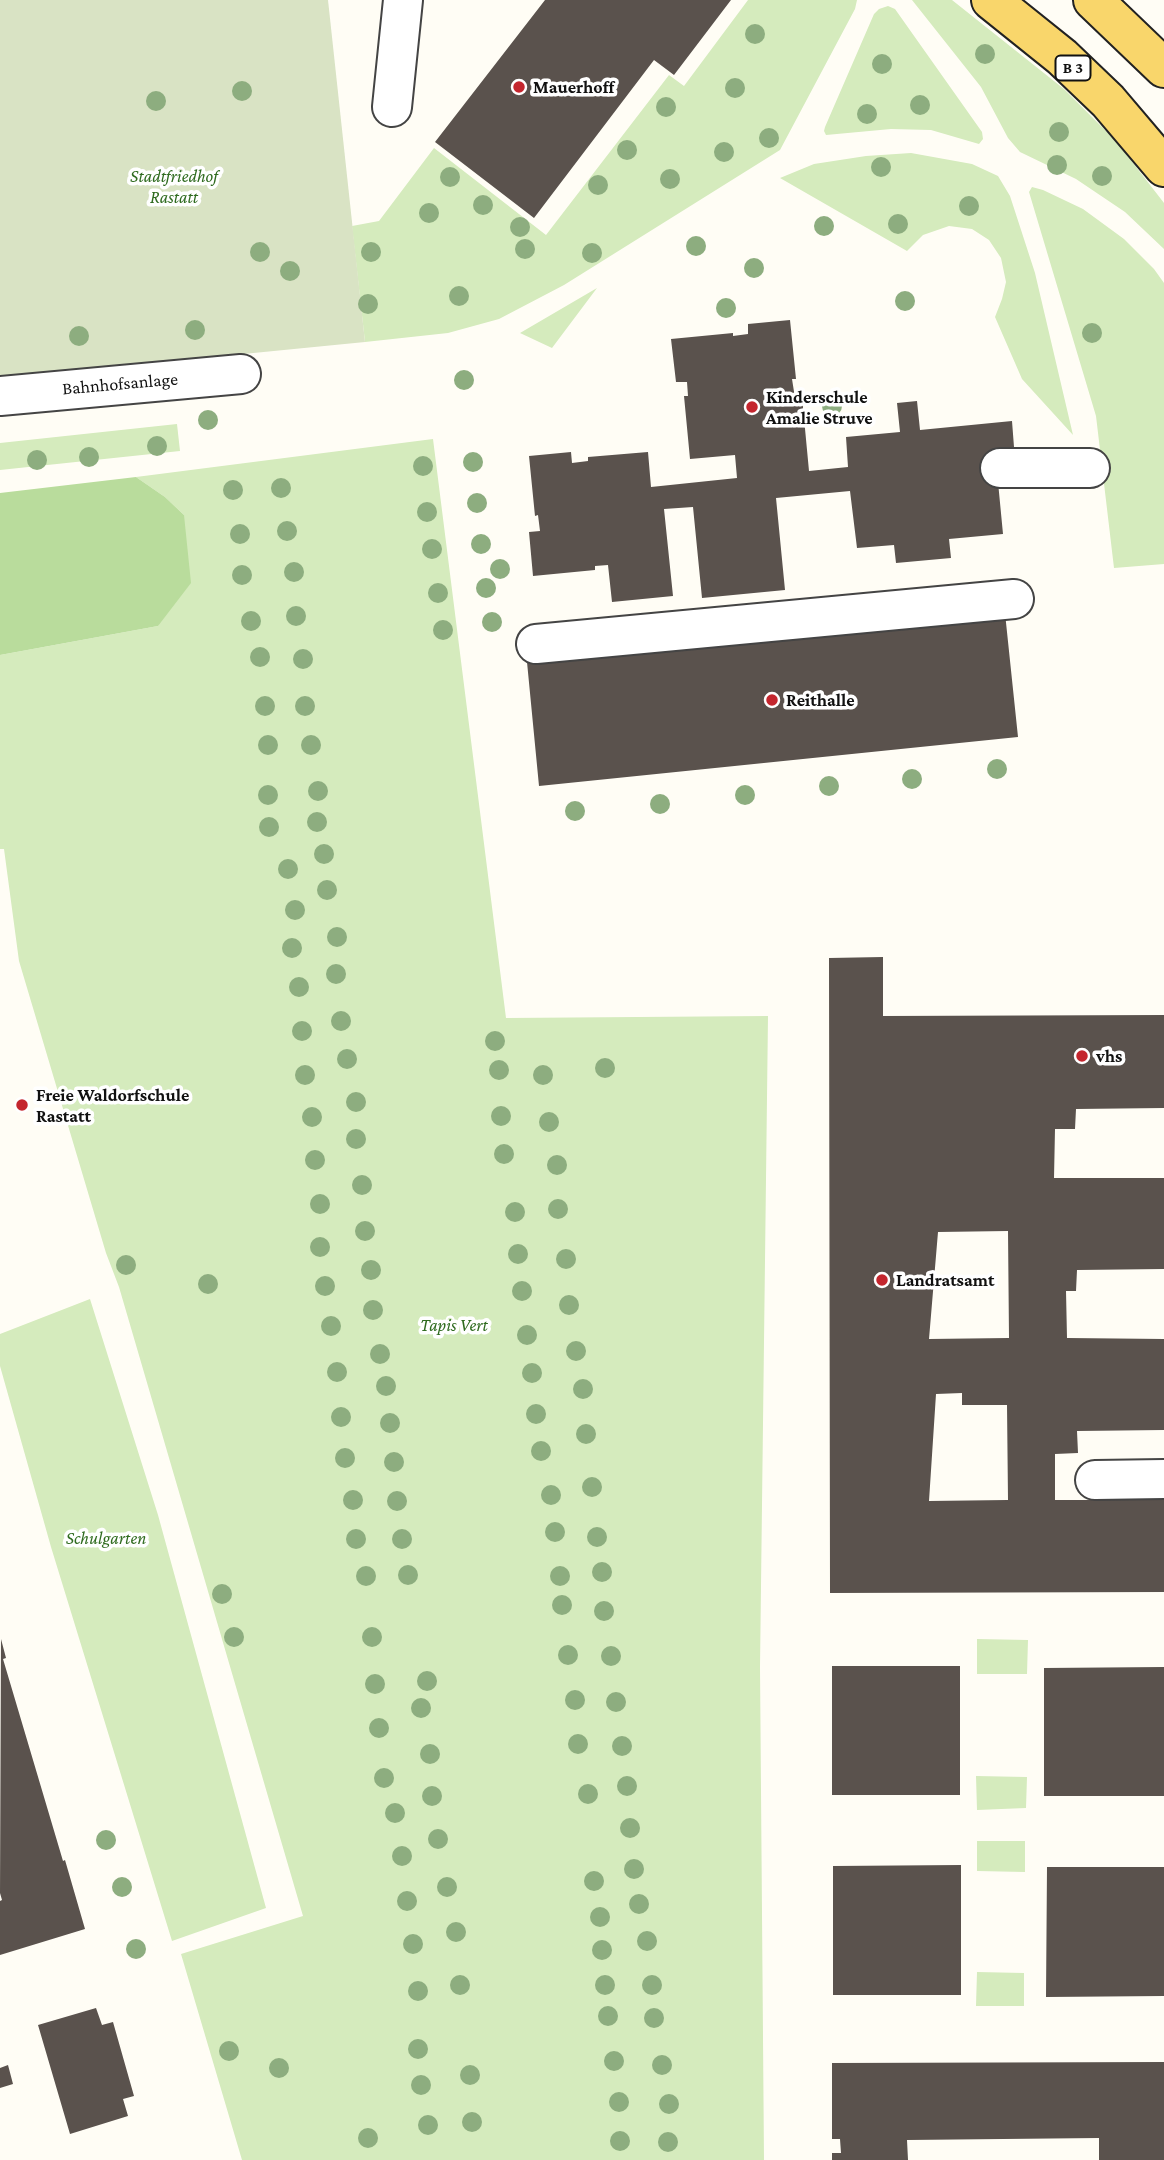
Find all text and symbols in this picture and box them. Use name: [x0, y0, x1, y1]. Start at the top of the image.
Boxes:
road number: B 3: [1056, 55, 1090, 80]
place label: Mauerhoff: [533, 76, 614, 98]
marker: Mauerhoff: [511, 79, 527, 95]
park label: Stadtfriedhof Rastatt: [130, 165, 218, 208]
street label: Bahnhofsanlage: [61, 368, 179, 400]
place label: Kinderschule Amalie Struve: [766, 386, 873, 428]
marker: Kinderschule Amalie Struve: [744, 399, 760, 415]
place label: Reithalle: [786, 689, 855, 711]
marker: Reithalle: [764, 692, 780, 708]
place label: vhs: [1096, 1045, 1122, 1067]
marker: vhs: [1074, 1048, 1090, 1064]
place label: Freie Waldorfschule Rastatt: [36, 1084, 189, 1126]
marker: Freie Waldorfschule Rastatt: [14, 1097, 30, 1113]
place label: Landratsamt: [896, 1269, 994, 1291]
marker: Landratsamt: [874, 1272, 890, 1288]
park label: Tapis Vert: [420, 1314, 488, 1336]
park label: Schulgarten: [66, 1527, 146, 1549]

